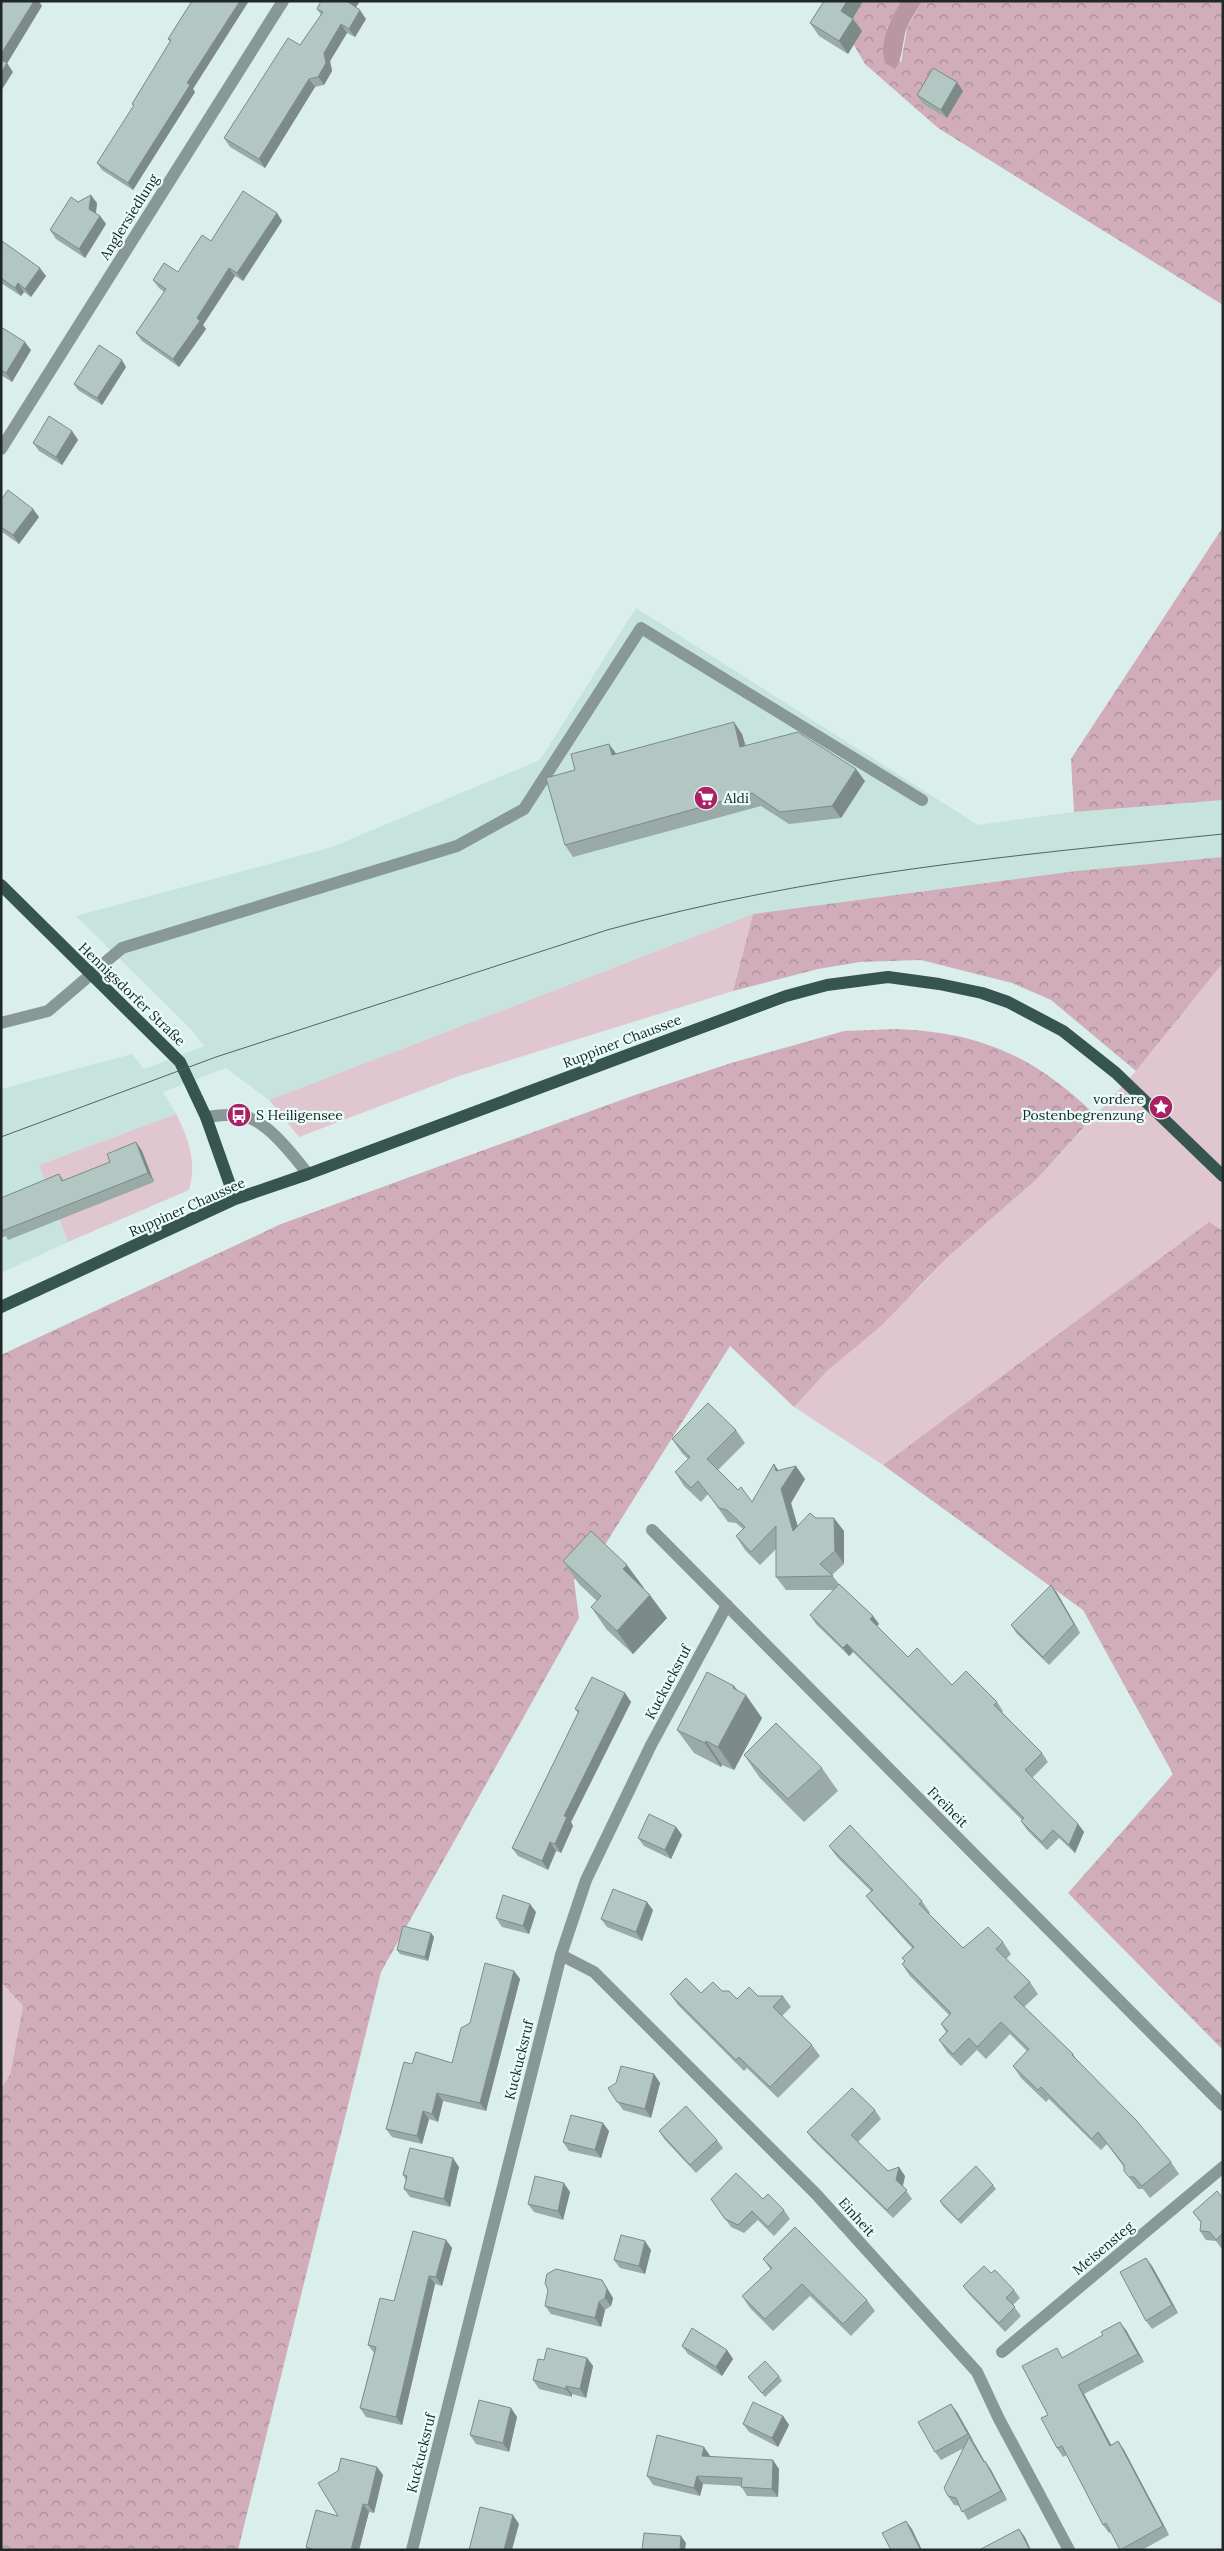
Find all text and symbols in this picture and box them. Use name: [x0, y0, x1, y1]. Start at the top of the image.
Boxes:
street label: Anglersiedlung: [95, 171, 163, 264]
supermarket icon: Aldi: [693, 785, 719, 811]
place label: Aldi: [723, 789, 749, 807]
street label: Hennigsdorfer Straße: [75, 938, 189, 1050]
street label: Ruppiner Chaussee: [560, 1010, 684, 1072]
place label: vordere Postenbegrenzung: [1022, 1090, 1144, 1124]
place icon: vordere Postenbegrenzung: [1148, 1094, 1174, 1120]
bus stop icon: S Heiligensee: [226, 1102, 252, 1128]
place label: S Heiligensee: [256, 1106, 343, 1124]
street label: Ruppiner Chaussee: [126, 1173, 248, 1241]
street label: Kuckucksruf: [641, 1641, 696, 1722]
street label: Freiheit: [924, 1783, 973, 1832]
street label: Kuckucksruf: [500, 2017, 538, 2102]
street label: Einheit: [835, 2194, 880, 2241]
street label: Meisensteg: [1069, 2217, 1137, 2279]
street label: Kuckucksruf: [402, 2410, 440, 2495]

